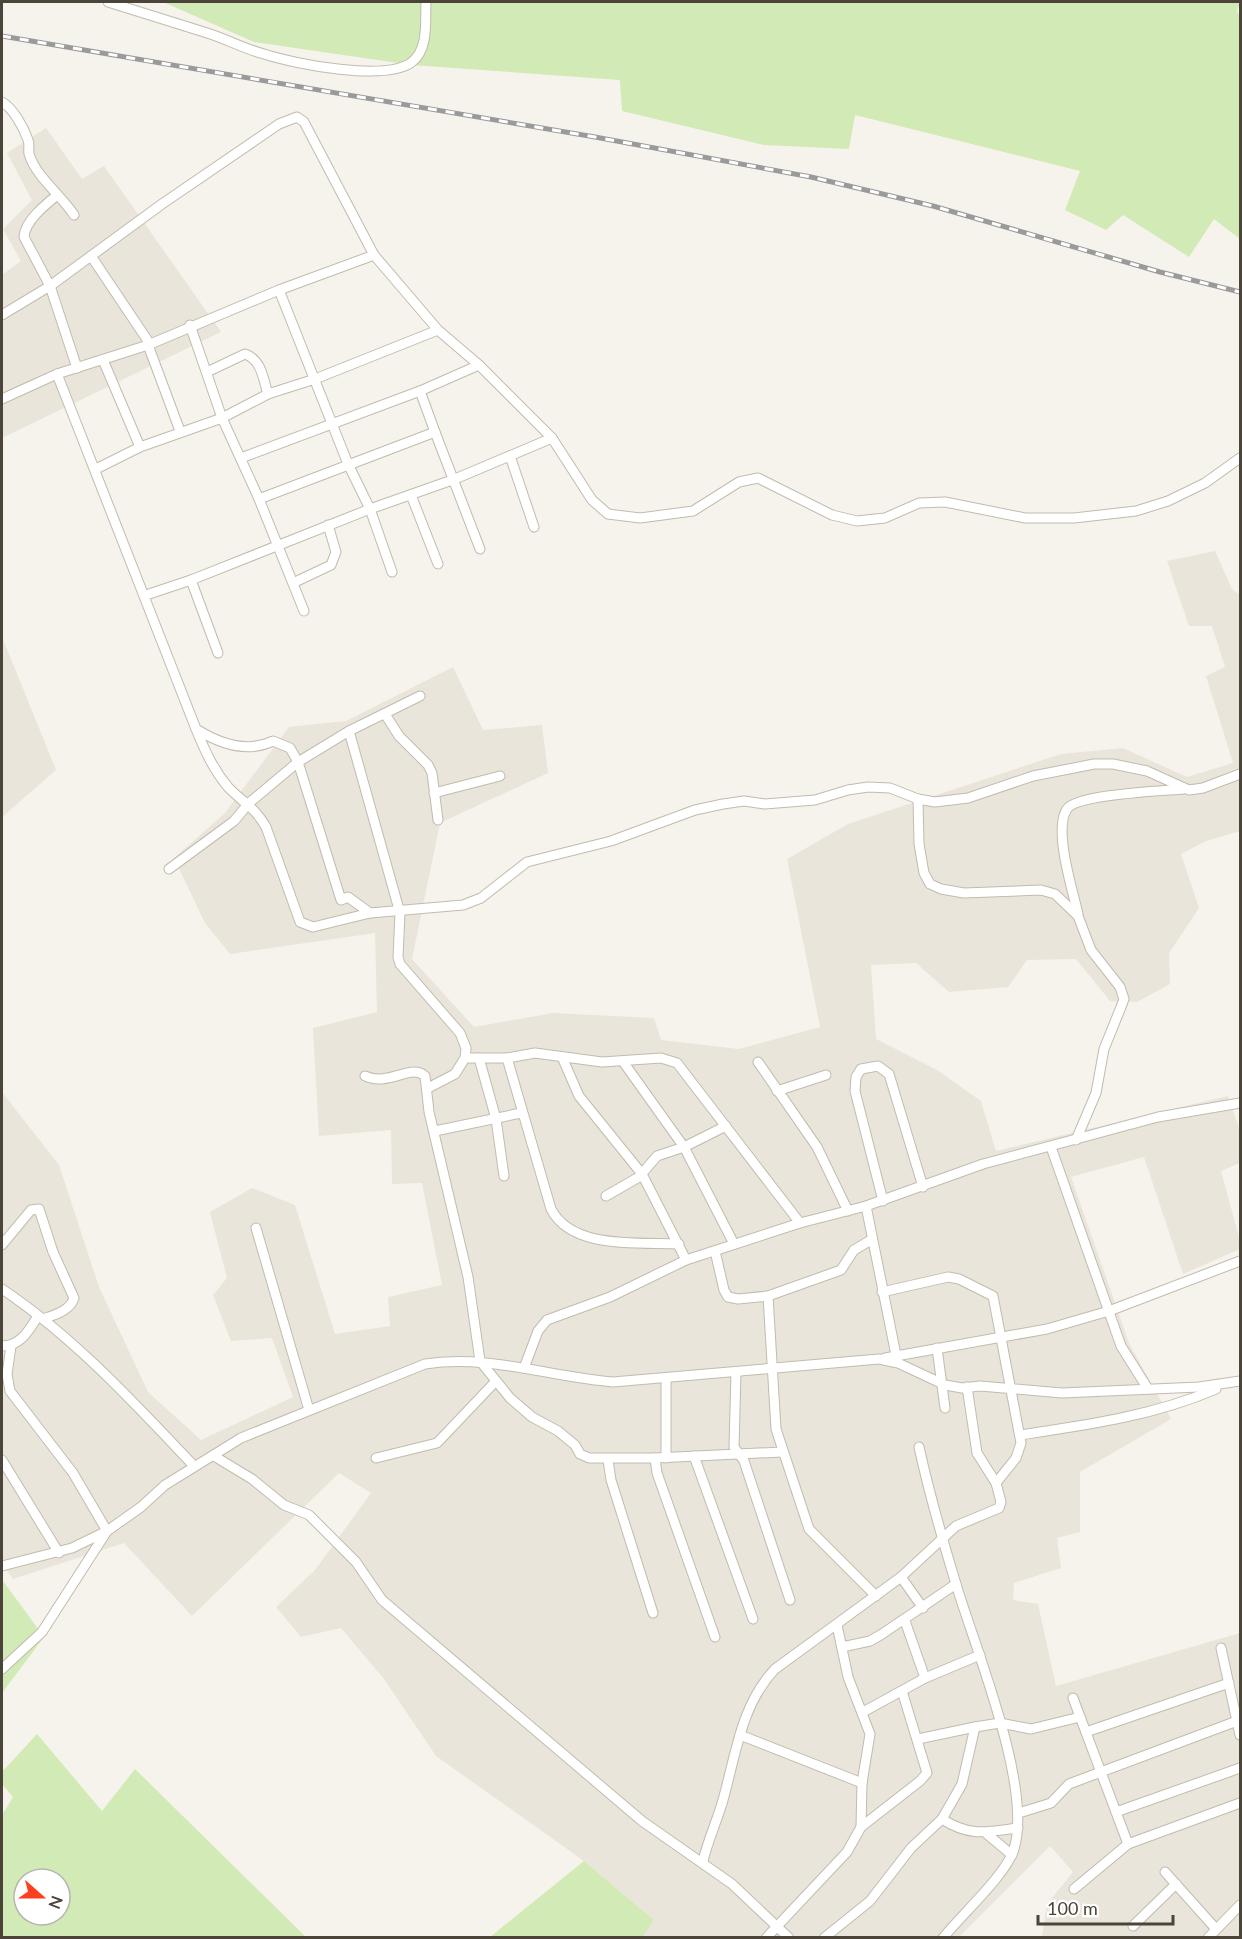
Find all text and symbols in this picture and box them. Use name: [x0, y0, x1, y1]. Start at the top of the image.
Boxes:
north arrow: [12, 1867, 72, 1927]
scale bar: [1038, 1888, 1173, 1926]
text: N: [45, 1893, 68, 1912]
text: 100 m: [1047, 1897, 1098, 1919]

